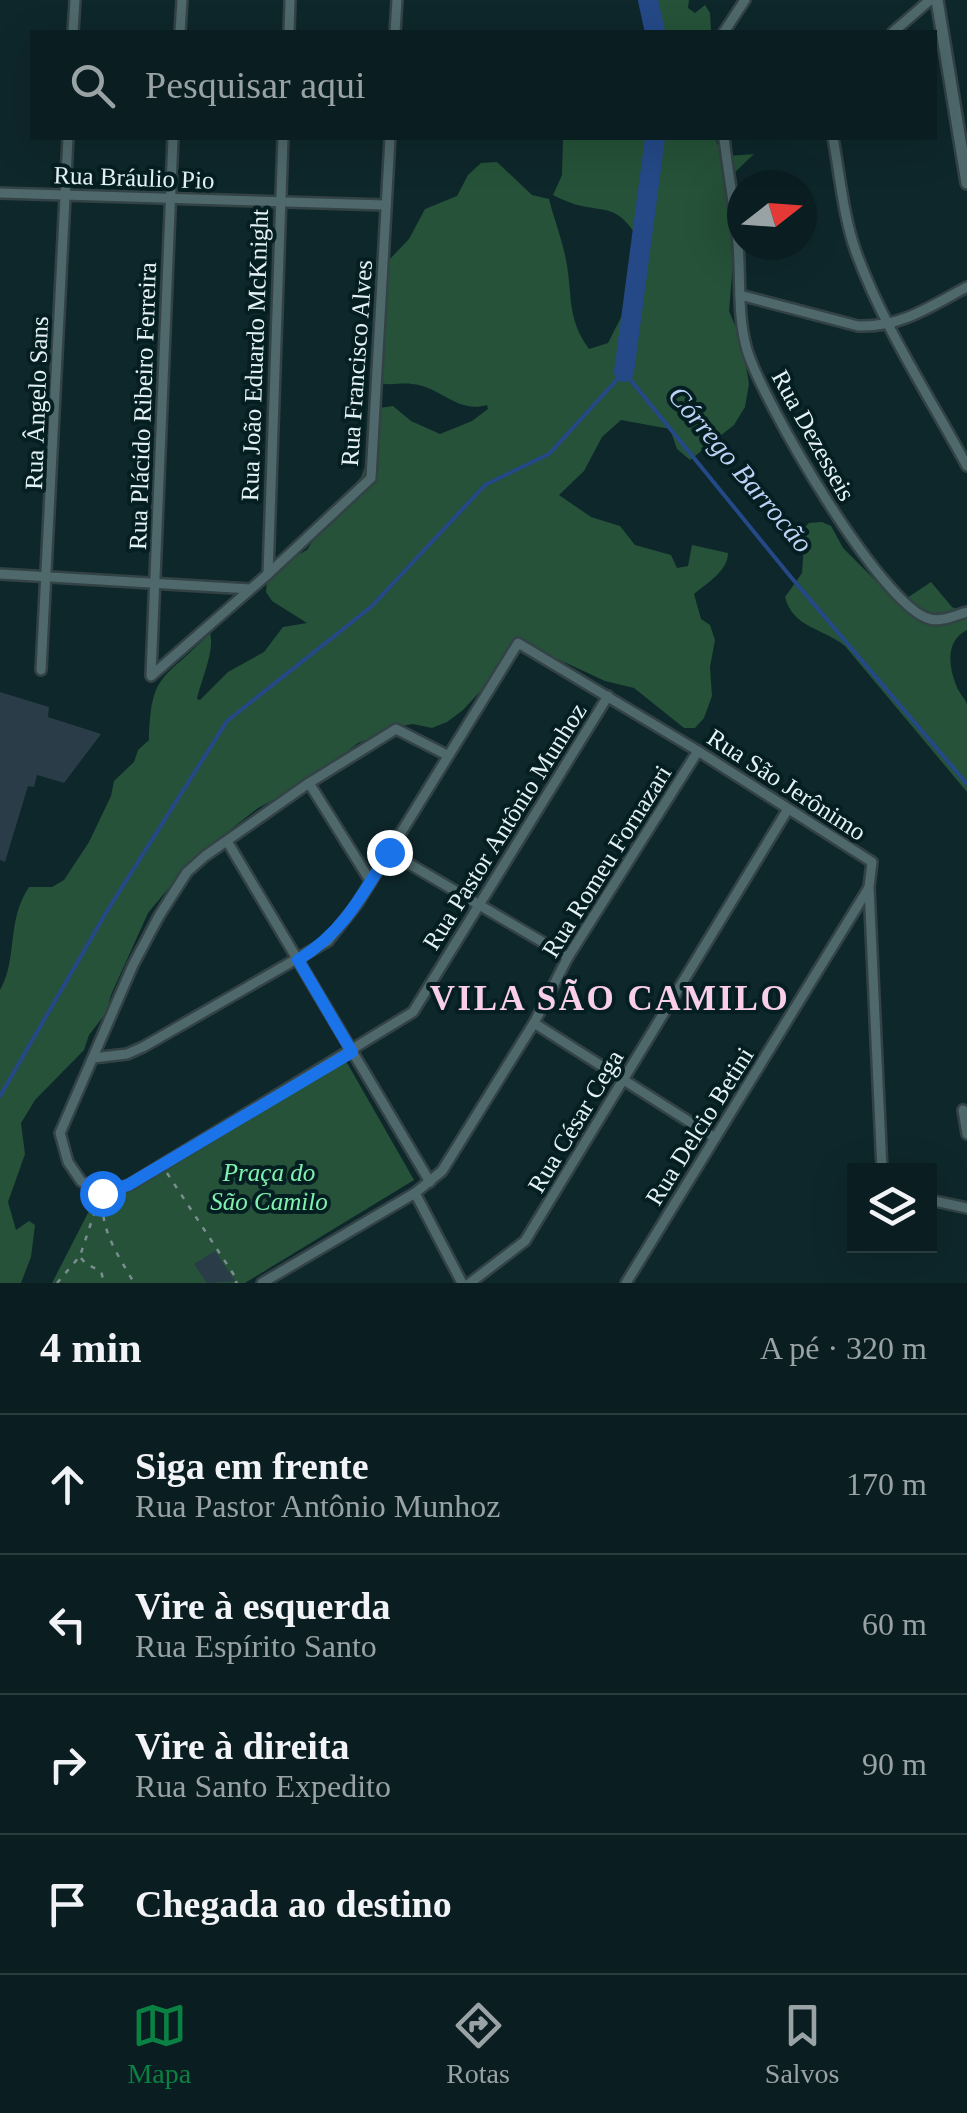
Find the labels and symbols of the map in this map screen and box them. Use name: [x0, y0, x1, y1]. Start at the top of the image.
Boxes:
street label: Rua Bráulio Pio: [53, 161, 215, 194]
north arrow: [727, 170, 817, 260]
street label: Rua João Eduardo McKnight: [236, 208, 273, 502]
street label: Rua Francisco Alves: [336, 259, 377, 467]
street label: Rua Plácido Ribeiro Ferreira: [124, 262, 161, 550]
street label: Rua Ângelo Sans: [20, 316, 53, 490]
street label: Rua Dezesseis: [767, 365, 861, 505]
water label: Córrego Barrocão: [662, 380, 819, 559]
street label: Rua Pastor Antônio Munhoz: [417, 698, 591, 954]
street label: Rua São Jerônimo: [702, 723, 871, 846]
street label: Rua Romeu Fornazari: [536, 760, 676, 962]
route end: [367, 830, 413, 876]
district label: VILA SÃO CAMILO: [430, 979, 790, 1018]
street label: Rua Delcio Betini: [640, 1043, 759, 1210]
street label: Rua César Cega: [522, 1045, 628, 1197]
park label: Praça do São Camilo: [210, 1159, 328, 1215]
route start: [80, 1171, 126, 1217]

